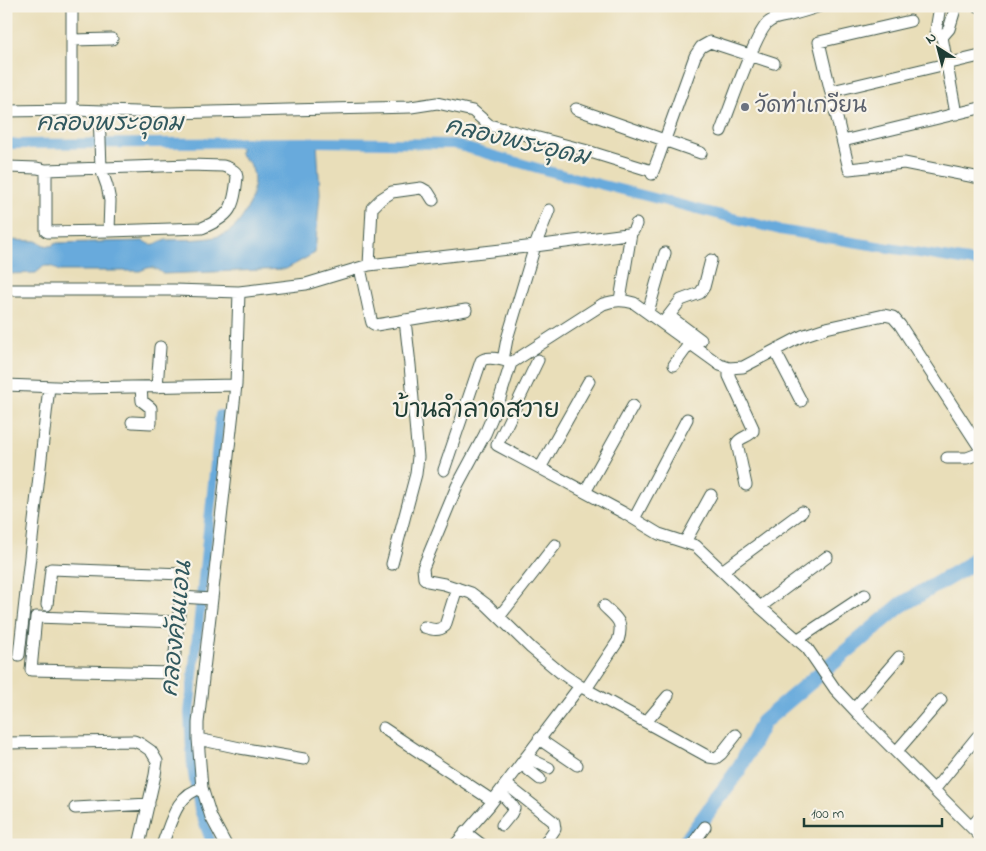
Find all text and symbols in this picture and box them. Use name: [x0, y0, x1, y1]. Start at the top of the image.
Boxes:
north arrow: [914, 22, 964, 72]
text: N: [921, 27, 941, 50]
place label: วัดท่าเกวียน: [755, 91, 867, 123]
marker: วัดท่าเกวียน: [739, 101, 751, 113]
water label: คลองพระอุดม: [37, 107, 186, 142]
water label: คลองพระอุดม: [442, 109, 595, 177]
district label: บ้านลำลาดสวาย: [392, 392, 560, 429]
water label: คลองคันแอน: [153, 559, 203, 699]
scale bar: [804, 796, 941, 828]
text: 100 m: [811, 803, 844, 825]

